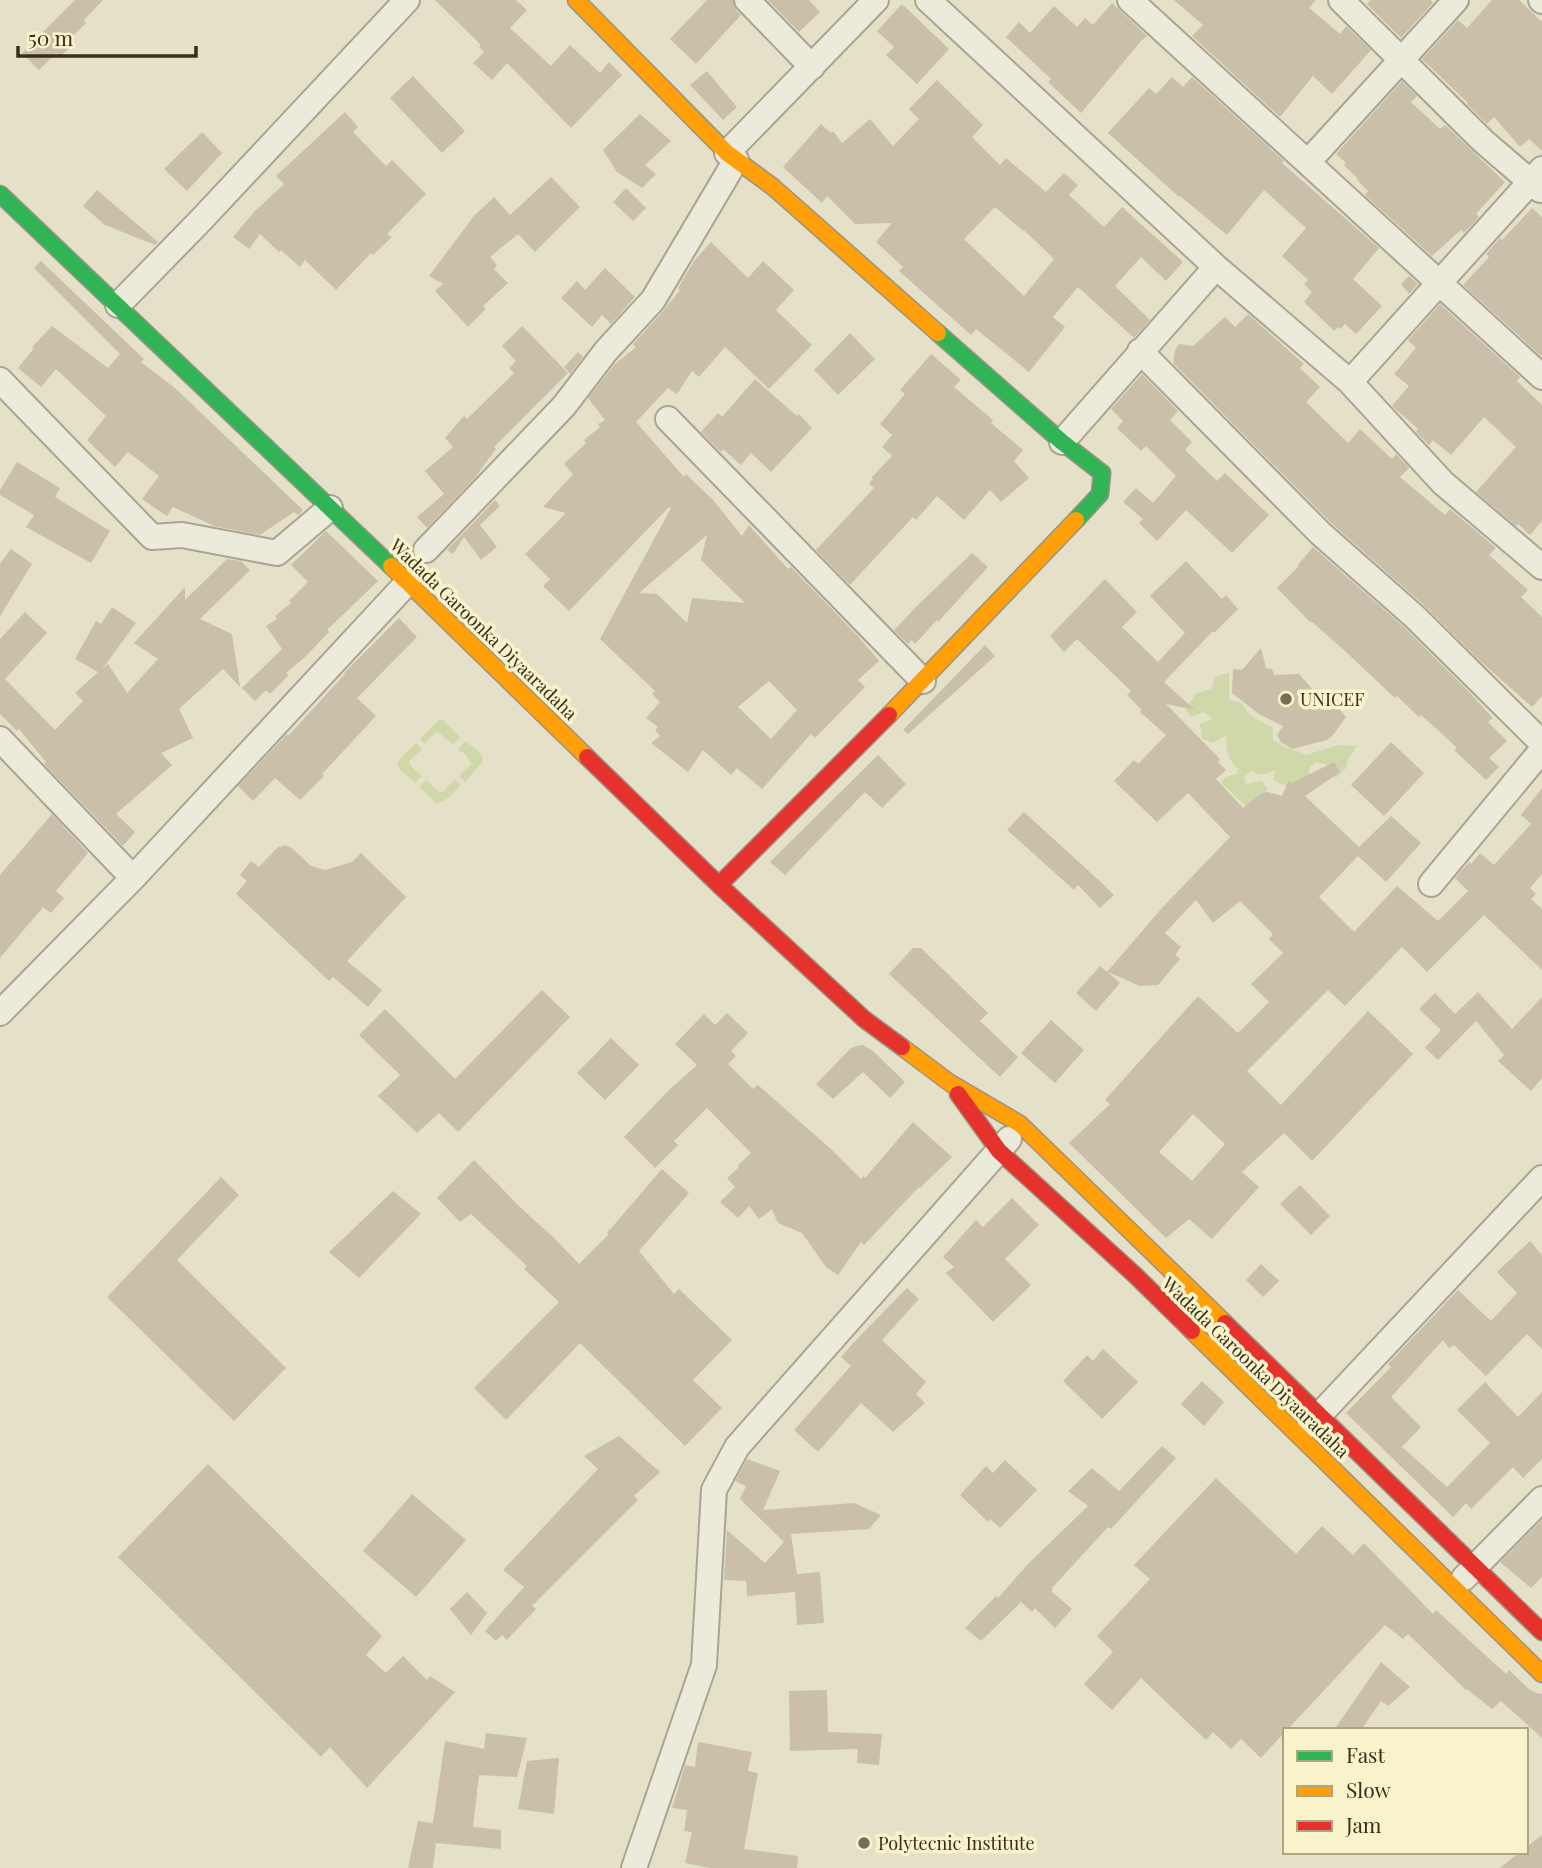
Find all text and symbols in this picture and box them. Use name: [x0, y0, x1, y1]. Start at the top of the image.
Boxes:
scale bar: [18, 14, 196, 58]
text: 50 m: [28, 23, 74, 51]
street label: Wadada Garoonka Diyaaradaha: [385, 532, 583, 725]
place label: UNICEF: [1300, 687, 1365, 711]
marker: UNICEF: [1278, 691, 1294, 707]
street label: Wadada Garoonka Diyaaradaha: [1157, 1270, 1355, 1463]
legend: [1283, 1728, 1528, 1854]
text: Fast: [1346, 1740, 1385, 1768]
text: Slow: [1346, 1775, 1391, 1803]
text: Jam: [1345, 1810, 1382, 1838]
place label: Polytecnic Institute: [878, 1831, 1035, 1855]
marker: Polytecnic Institute: [856, 1835, 872, 1851]

